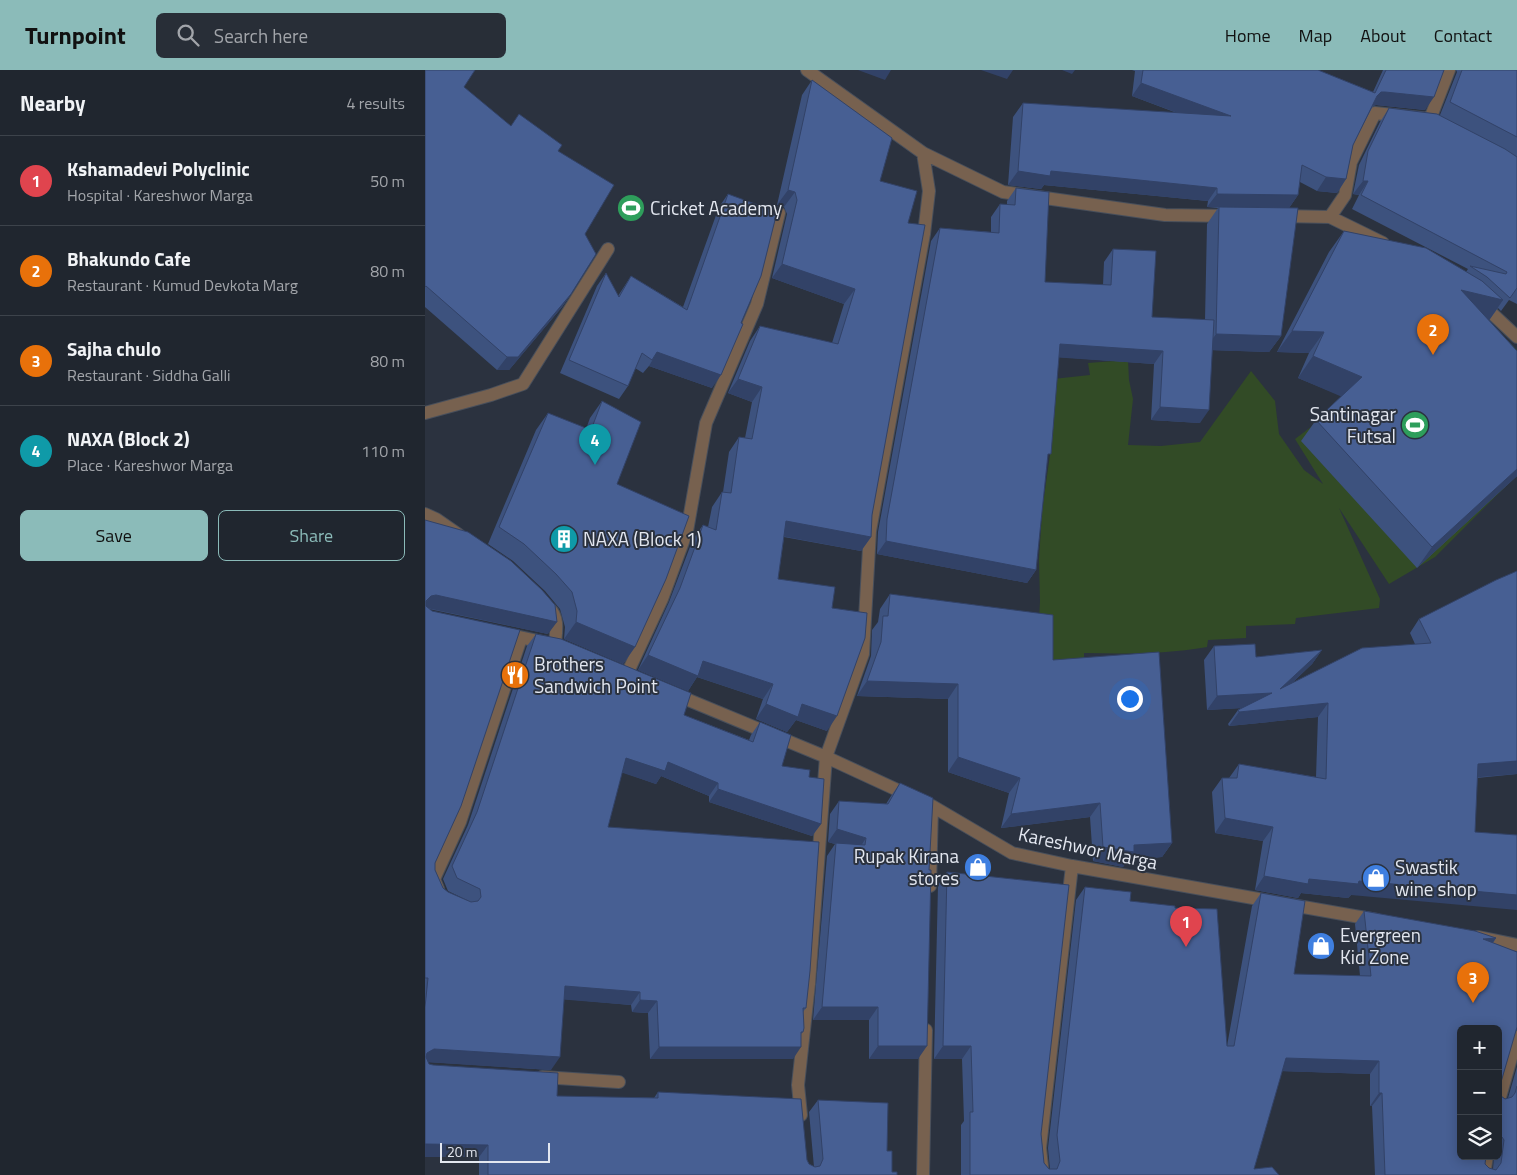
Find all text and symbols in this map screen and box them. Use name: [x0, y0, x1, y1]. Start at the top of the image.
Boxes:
search box: [156, 13, 506, 58]
text: Turnpoint: [25, 17, 126, 53]
icon: search: [174, 21, 202, 49]
text: Search here: [214, 21, 308, 50]
text: Home: [1225, 22, 1271, 49]
text: Map: [1299, 22, 1332, 49]
text: About: [1360, 22, 1406, 49]
text: Contact: [1434, 22, 1492, 49]
text: Nearby: [20, 87, 85, 119]
text: 4 results: [346, 91, 405, 115]
text: Kshamadevi Polyclinic: [67, 154, 250, 183]
text: 1: [32, 169, 40, 193]
text: 50 m: [370, 169, 405, 193]
text: Hospital · Kareshwor Marga: [67, 183, 253, 207]
sports icon: Cricket Academy: [616, 193, 646, 223]
place label: Cricket Academy: [650, 193, 782, 222]
text: Bhakundo Cafe: [67, 244, 191, 273]
text: 2: [32, 259, 40, 283]
text: 80 m: [370, 259, 405, 283]
text: Restaurant · Kumud Devkota Marg: [67, 273, 298, 297]
pin: 2: [1417, 314, 1449, 355]
text: Sajha chulo: [67, 334, 161, 363]
text: 3: [32, 349, 40, 373]
text: 80 m: [370, 349, 405, 373]
text: Restaurant · Siddha Galli: [67, 363, 231, 387]
place label: Santinagar Futsal: [1310, 399, 1396, 450]
sports icon: Santinagar Futsal: [1400, 410, 1430, 440]
text: NAXA (Block 2): [67, 424, 190, 453]
pin: 4: [579, 424, 611, 465]
text: 4: [32, 439, 40, 463]
text: 110 m: [361, 439, 405, 463]
text: Place · Kareshwor Marga: [67, 453, 233, 477]
button: Save: [20, 510, 208, 561]
button: Share: [218, 510, 405, 561]
building icon: NAXA (Block 1): [549, 524, 579, 554]
place label: NAXA (Block 1): [583, 524, 702, 553]
place label: Brothers Sandwich Point: [534, 649, 658, 700]
restaurant icon: Brothers Sandwich Point: [500, 660, 530, 690]
your location: [1117, 686, 1143, 712]
street label: Kareshwor Marga: [1016, 819, 1161, 877]
place label: Rupak Kirana stores: [854, 841, 959, 892]
shop icon: Rupak Kirana stores: [963, 852, 993, 882]
place label: Swastik wine shop: [1395, 852, 1477, 903]
shop icon: Swastik wine shop: [1361, 863, 1391, 893]
pin: 1: [1170, 906, 1202, 947]
place label: Evergreen Kid Zone: [1340, 920, 1421, 971]
shop icon: Evergreen Kid Zone: [1306, 931, 1336, 961]
pin: 3: [1457, 962, 1489, 1003]
map controls: [1457, 1025, 1502, 1160]
button: +: [1457, 1025, 1502, 1070]
button: −: [1457, 1070, 1502, 1115]
button: layers: [1457, 1115, 1502, 1160]
scale bar: [440, 1140, 550, 1163]
text: 20 m: [447, 1141, 477, 1162]

